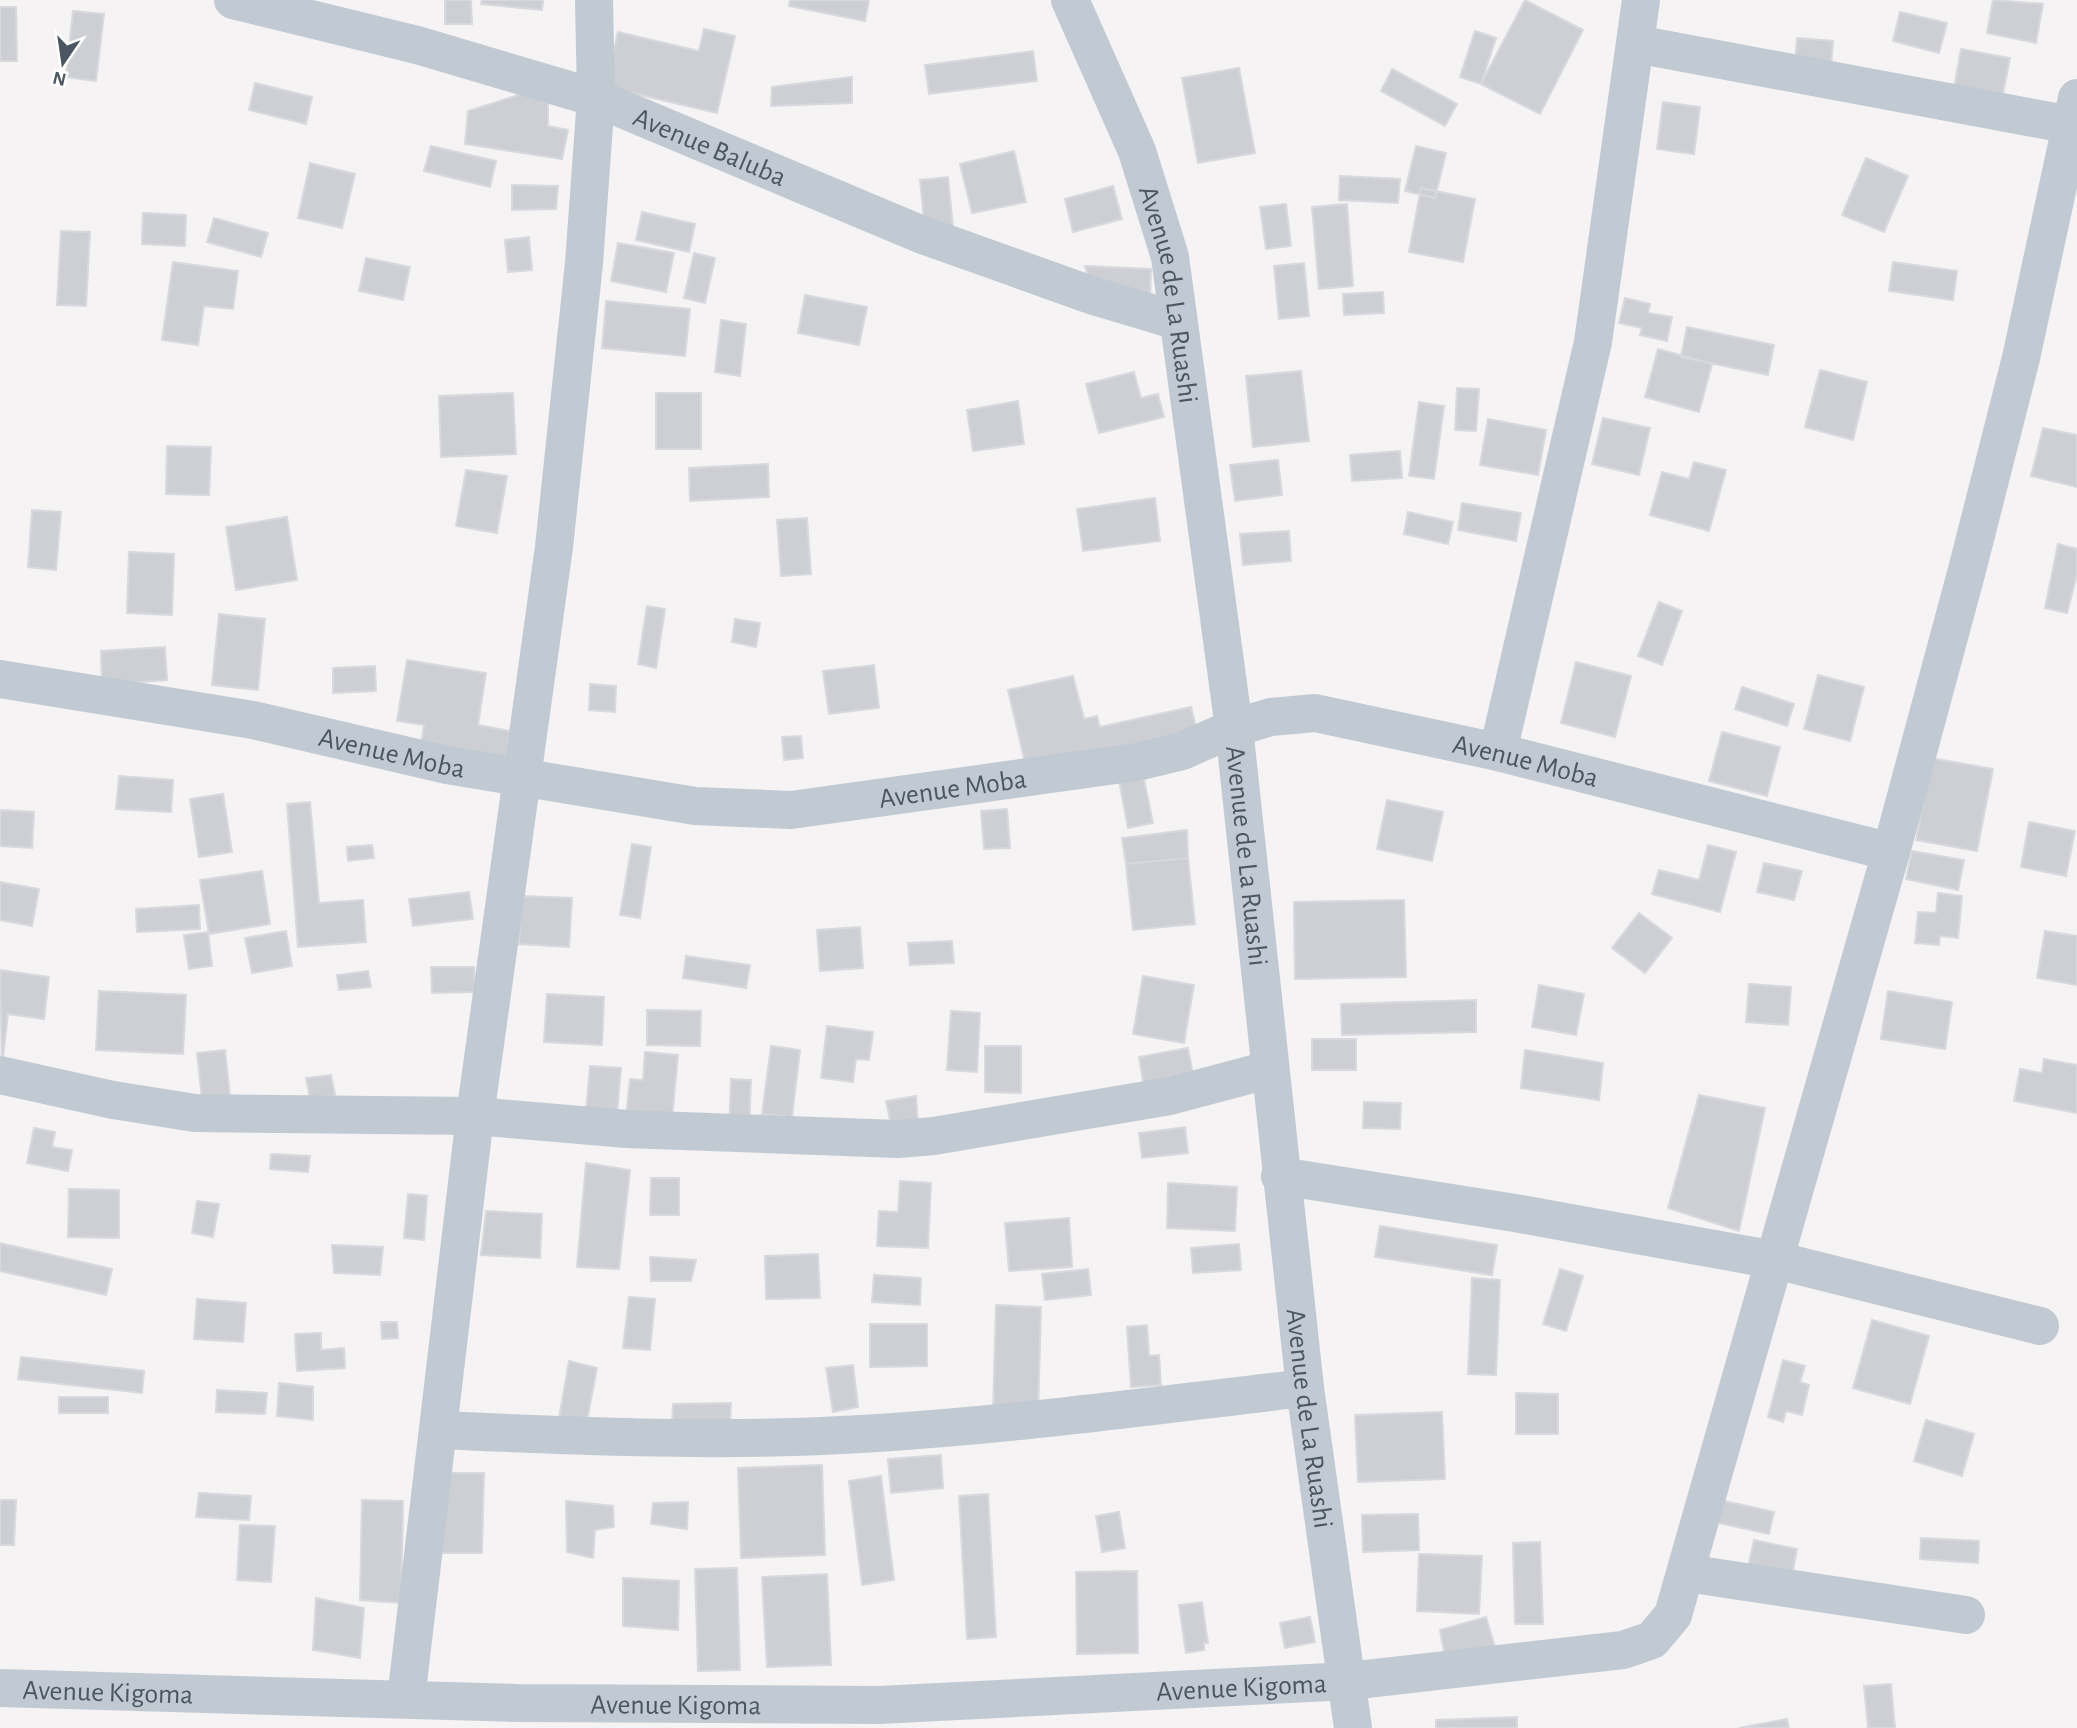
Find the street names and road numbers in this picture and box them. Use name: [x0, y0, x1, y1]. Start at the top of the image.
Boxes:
street label: Avenue Baluba: [629, 103, 790, 192]
street label: Avenue de La Ruashi: [1133, 183, 1202, 405]
street label: Avenue Moba: [316, 724, 467, 784]
street label: Avenue Moba: [1450, 731, 1601, 793]
street label: Avenue de La Ruashi: [1220, 744, 1272, 968]
street label: Avenue Moba: [877, 765, 1029, 814]
street label: Avenue de La Ruashi: [1281, 1307, 1337, 1530]
street label: Avenue Kigoma: [1155, 1670, 1328, 1707]
street label: Avenue Kigoma: [22, 1677, 194, 1710]
street label: Avenue Kigoma: [590, 1691, 761, 1720]

